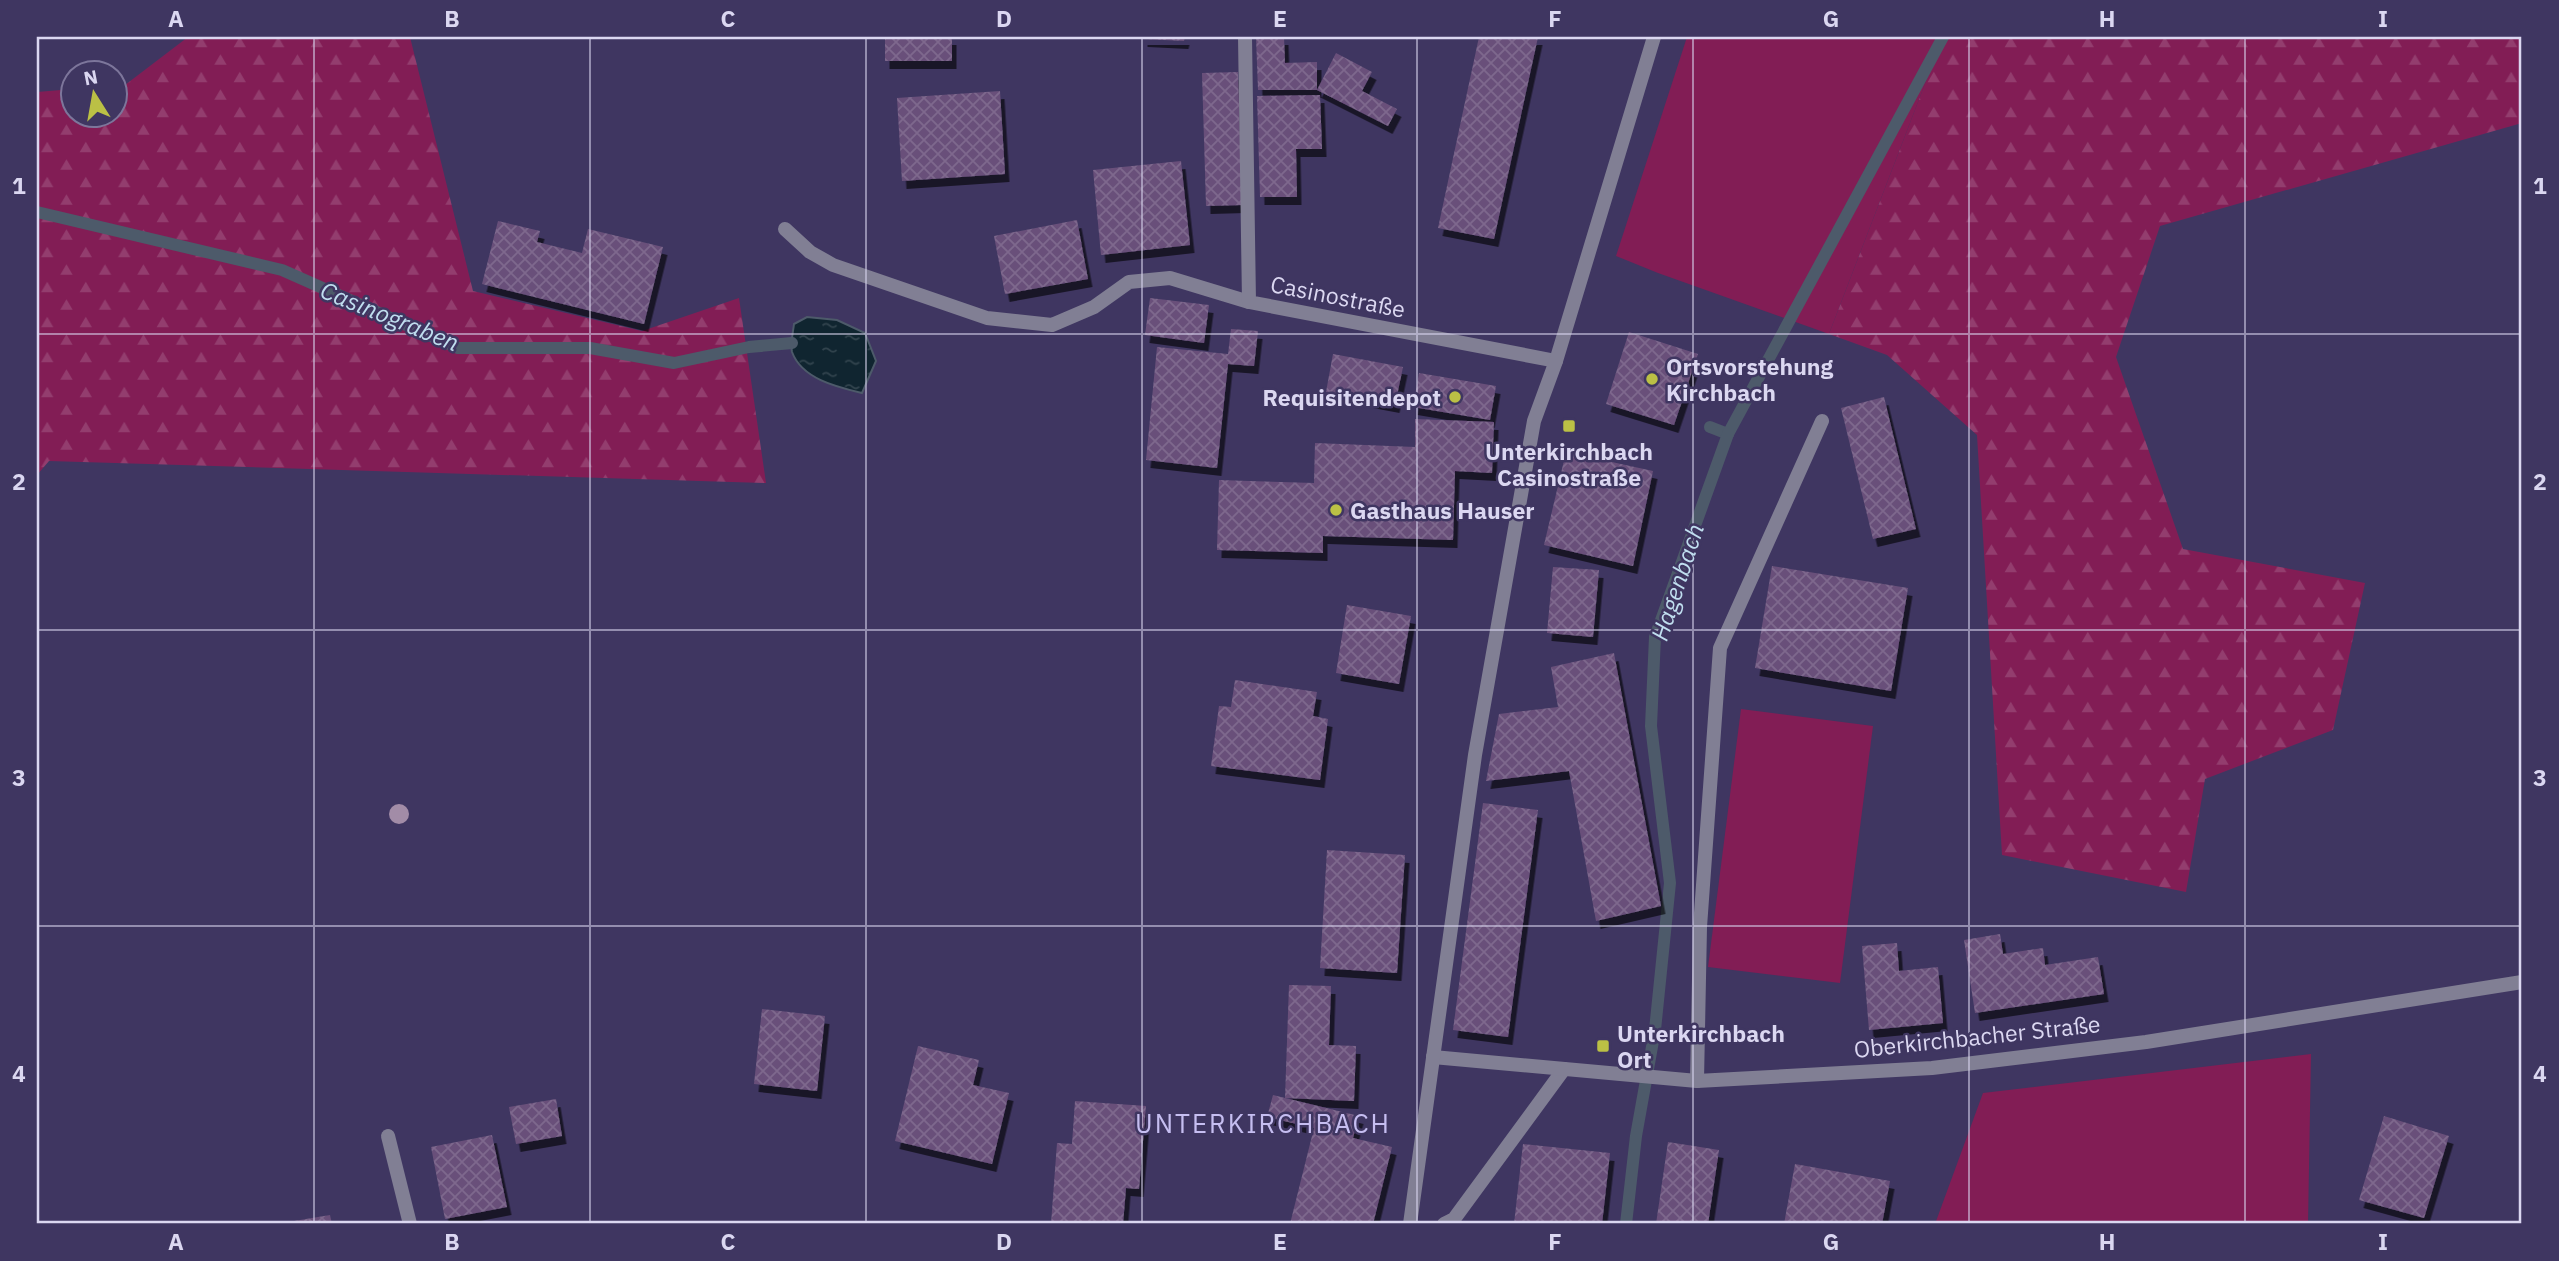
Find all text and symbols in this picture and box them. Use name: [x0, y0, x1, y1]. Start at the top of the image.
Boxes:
text: A: [168, 3, 184, 33]
text: B: [444, 3, 460, 33]
text: C: [721, 3, 736, 33]
text: D: [996, 3, 1012, 33]
text: E: [1273, 3, 1287, 33]
text: F: [1548, 3, 1562, 33]
text: G: [1823, 3, 1839, 33]
text: H: [2099, 3, 2115, 33]
text: I: [2378, 3, 2388, 33]
north arrow: [60, 60, 130, 130]
text: N: [82, 64, 100, 90]
text: 1: [12, 170, 26, 200]
text: 1: [2533, 170, 2547, 200]
street label: Casinostraße: [1268, 268, 1408, 324]
water label: Casinograben: [316, 274, 464, 358]
place label: Ortsvorstehung Kirchbach: [1666, 351, 1834, 407]
marker: Ortsvorstehung Kirchbach: [1644, 371, 1660, 387]
place label: Requisitendepot: [1263, 382, 1441, 412]
marker: Requisitendepot: [1447, 389, 1463, 405]
marker: Unterkirchbach Casinostraße: [1561, 418, 1577, 434]
place label: Unterkirchbach Casinostraße: [1485, 436, 1653, 492]
text: 2: [12, 466, 26, 496]
text: 2: [2533, 466, 2547, 496]
place label: Gasthaus Hauser: [1350, 495, 1535, 525]
marker: Gasthaus Hauser: [1328, 502, 1344, 518]
water label: Hagenbach: [1643, 519, 1711, 645]
text: 3: [12, 762, 26, 792]
text: 3: [2533, 762, 2547, 792]
street label: Oberkirchbacher Straße: [1852, 1008, 2102, 1064]
place label: Unterkirchbach Ort: [1617, 1018, 1785, 1074]
marker: Unterkirchbach Ort: [1595, 1038, 1611, 1054]
text: 4: [12, 1058, 26, 1088]
text: 4: [2533, 1058, 2547, 1088]
district label: UNTERKIRCHBACH: [1135, 1106, 1391, 1140]
text: A: [168, 1226, 184, 1256]
text: B: [444, 1226, 460, 1256]
text: C: [721, 1226, 736, 1256]
text: D: [996, 1226, 1012, 1256]
text: E: [1273, 1226, 1287, 1256]
text: F: [1548, 1226, 1562, 1256]
text: G: [1823, 1226, 1839, 1256]
text: H: [2099, 1226, 2115, 1256]
text: I: [2378, 1226, 2388, 1256]

